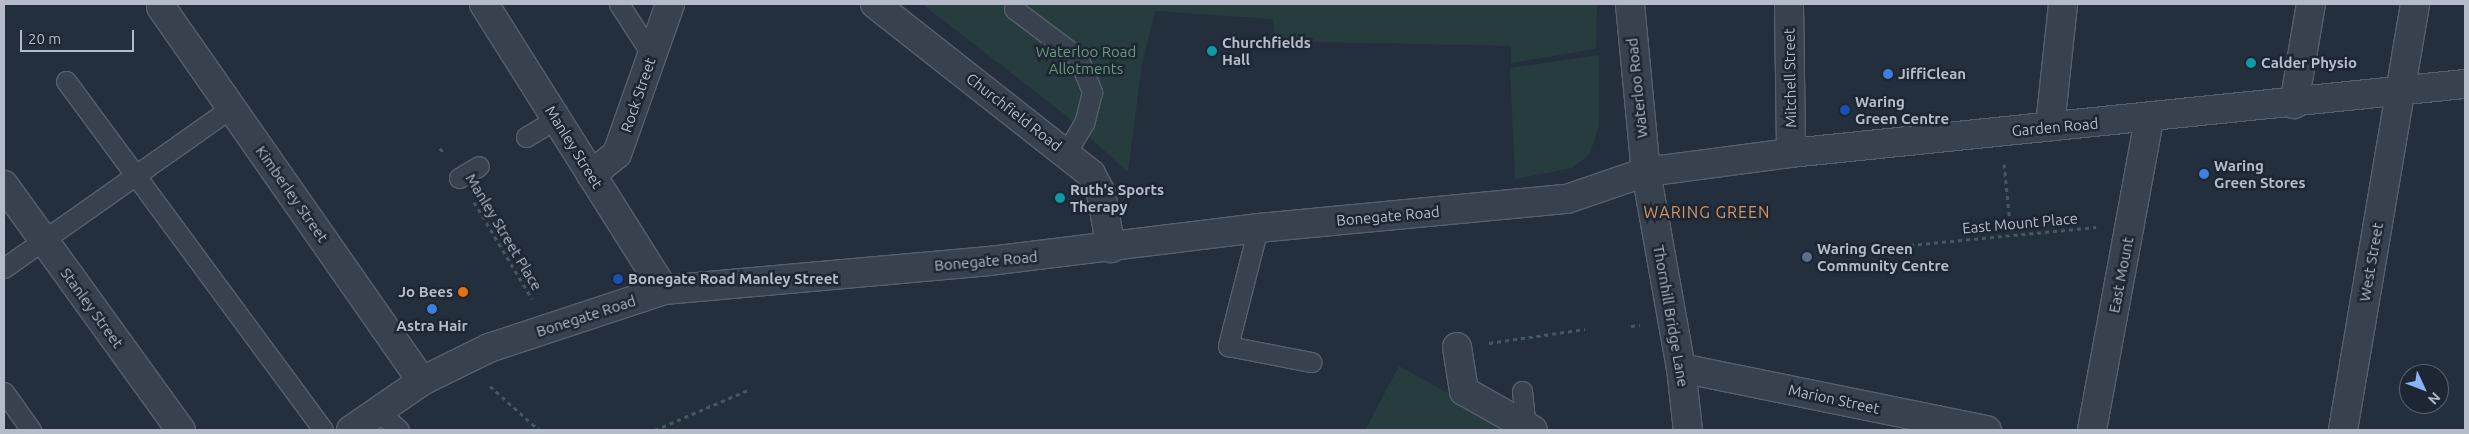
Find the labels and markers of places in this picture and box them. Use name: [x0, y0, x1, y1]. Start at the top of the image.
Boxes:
place label: Churchfields Hall: [1222, 33, 1311, 68]
marker: Churchfields Hall: [1206, 45, 1218, 57]
place label: Calder Physio: [2261, 54, 2357, 72]
marker: Calder Physio: [2245, 57, 2257, 69]
place label: JiffiClean: [1898, 65, 1966, 83]
marker: JiffiClean: [1882, 68, 1894, 80]
place label: Waring Green Centre: [1855, 92, 1949, 127]
marker: Waring Green Centre: [1839, 104, 1851, 116]
place label: Waring Green Stores: [2214, 156, 2306, 191]
marker: Waring Green Stores: [2198, 168, 2210, 180]
place label: Ruth's Sports Therapy: [1070, 180, 1164, 215]
marker: Ruth's Sports Therapy: [1054, 192, 1066, 204]
place label: Waring Green Community Centre: [1817, 239, 1949, 274]
marker: Waring Green Community Centre: [1801, 251, 1813, 263]
place label: Bonegate Road Manley Street: [628, 270, 839, 288]
marker: Bonegate Road Manley Street: [612, 273, 624, 285]
place label: Jo Bees: [398, 283, 453, 301]
marker: Jo Bees: [457, 286, 469, 298]
marker: Astra Hair: [426, 303, 438, 315]
place label: Astra Hair: [396, 317, 468, 335]

